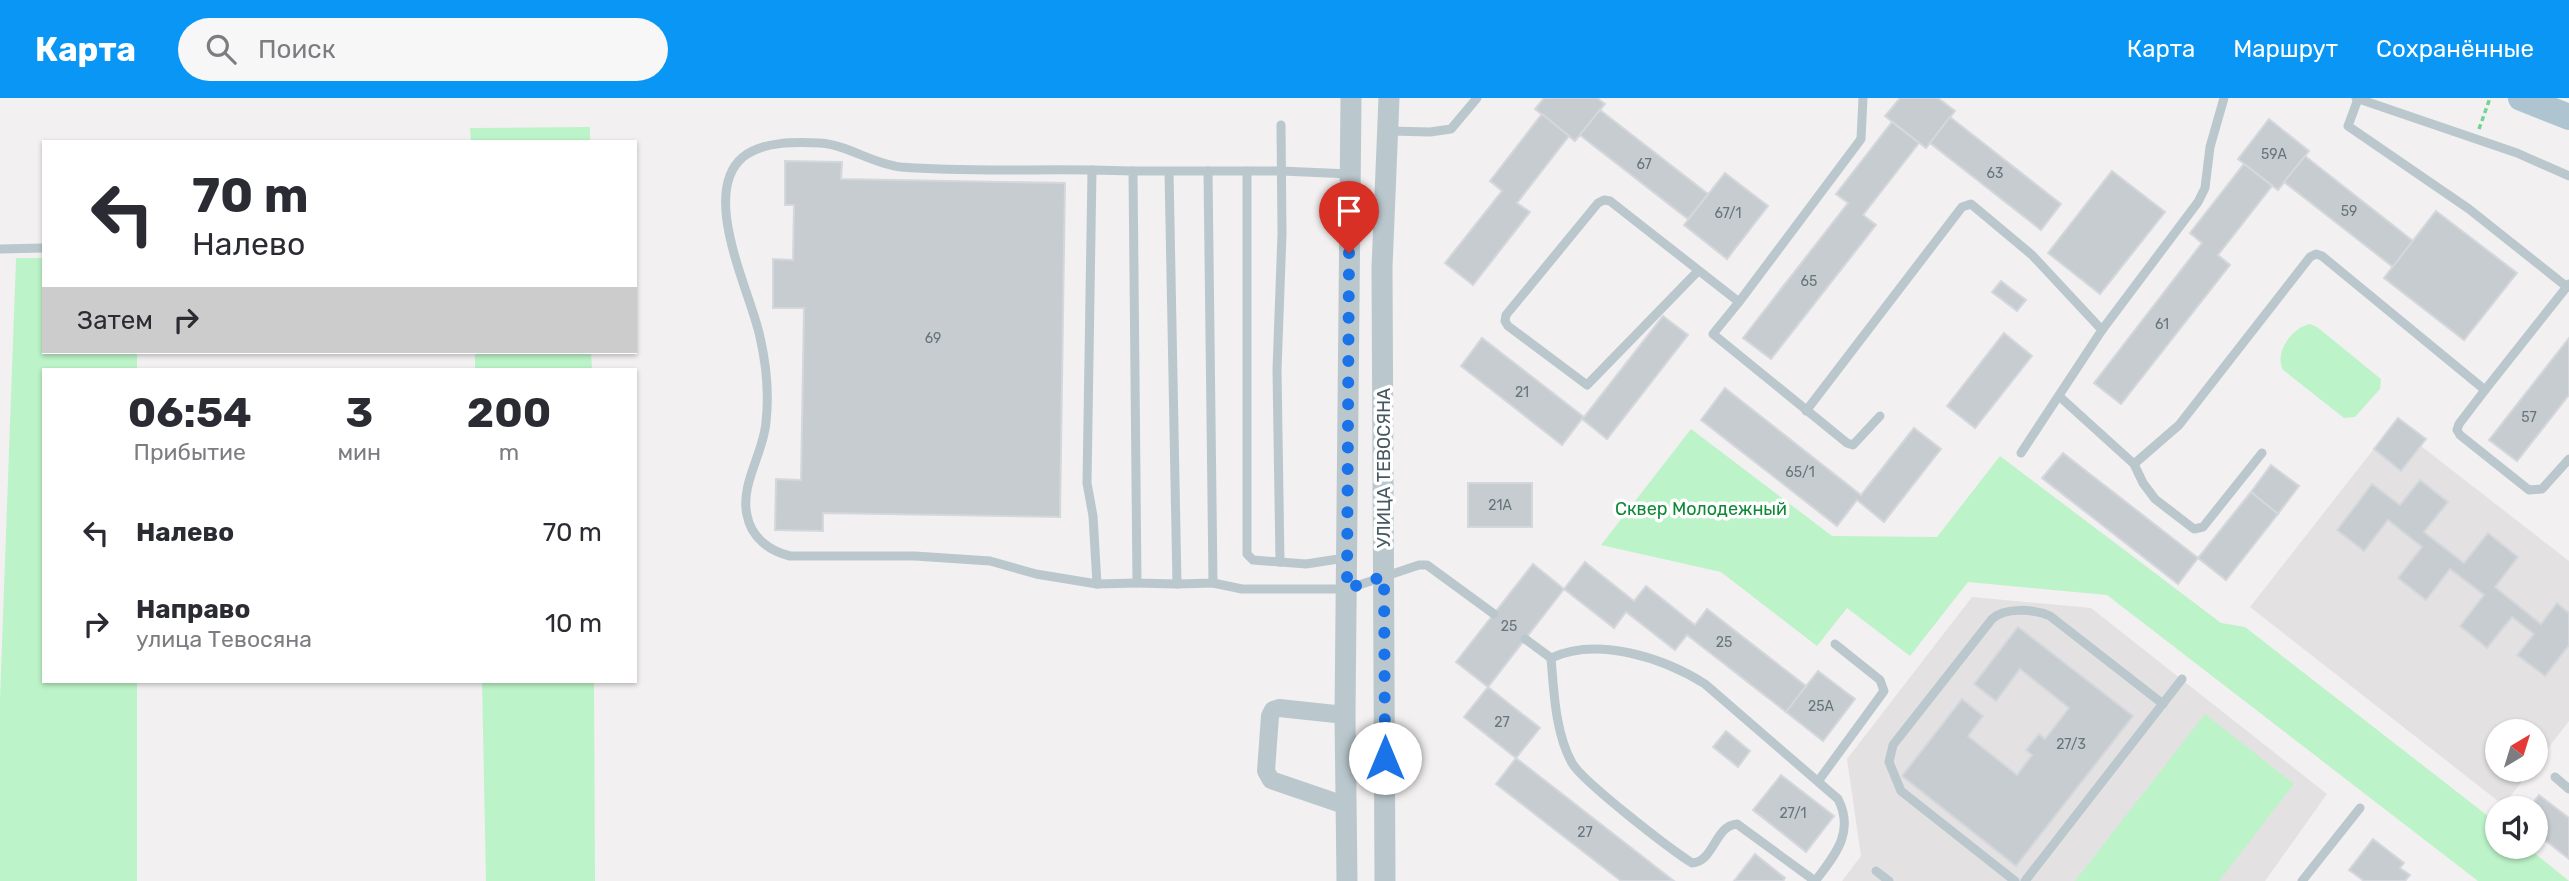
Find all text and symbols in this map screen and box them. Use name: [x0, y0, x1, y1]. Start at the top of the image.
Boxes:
search box: [178, 18, 668, 81]
text: Карта: [35, 30, 136, 69]
icon: search: [202, 30, 240, 68]
text: Поиск: [258, 34, 336, 65]
text: Карта: [2127, 35, 2195, 63]
text: Маршрут: [2233, 35, 2338, 63]
text: Сохранённые: [2376, 35, 2534, 63]
house number: 59А: [2261, 146, 2288, 163]
house number: 67: [1636, 156, 1652, 173]
house number: 63: [1987, 165, 2003, 182]
text: 70 m: [192, 166, 309, 224]
icon: left: [77, 168, 168, 259]
pin: [1319, 181, 1379, 253]
icon: arrive: [1330, 192, 1368, 230]
house number: 59: [2341, 203, 2357, 220]
house number: 67/1: [1715, 205, 1741, 222]
text: Налево: [192, 225, 305, 263]
house number: 65: [1801, 273, 1817, 290]
icon: right: [167, 301, 205, 339]
text: Затем: [77, 305, 153, 336]
house number: 61: [2155, 316, 2169, 333]
house number: 69: [925, 330, 941, 347]
house number: 21: [1515, 384, 1529, 401]
text: 06:54: [128, 388, 252, 438]
text: 3: [345, 388, 373, 438]
text: 200: [467, 388, 551, 438]
street label: УЛИЦА ТЕВОСЯНА: [1373, 388, 1395, 548]
house number: 57: [2521, 409, 2537, 426]
text: Прибытие: [133, 438, 246, 466]
text: мин: [337, 438, 381, 466]
text: m: [499, 438, 519, 466]
house number: 65/1: [1785, 464, 1815, 481]
house number: 21А: [1488, 497, 1512, 514]
park label: Сквер Молодежный: [1615, 498, 1787, 520]
icon: left: [77, 514, 115, 552]
text: Налево: [136, 517, 234, 548]
text: 70 m: [543, 517, 602, 548]
text: Направо: [136, 594, 250, 625]
icon: right: [77, 605, 115, 643]
text: 10 m: [545, 608, 602, 639]
house number: 25: [1501, 618, 1517, 635]
text: улица Тевосяна: [136, 625, 312, 653]
house number: 25: [1716, 634, 1732, 651]
house number: 25А: [1808, 698, 1835, 715]
house number: 27: [1494, 714, 1510, 731]
north arrow: [2485, 719, 2548, 782]
map controls: [2485, 719, 2548, 859]
position arrow: [1348, 721, 1422, 795]
house number: 27/3: [2056, 736, 2086, 753]
button: sound: [2485, 796, 2548, 859]
house number: 27/1: [1779, 805, 1807, 822]
house number: 27: [1577, 824, 1593, 841]

